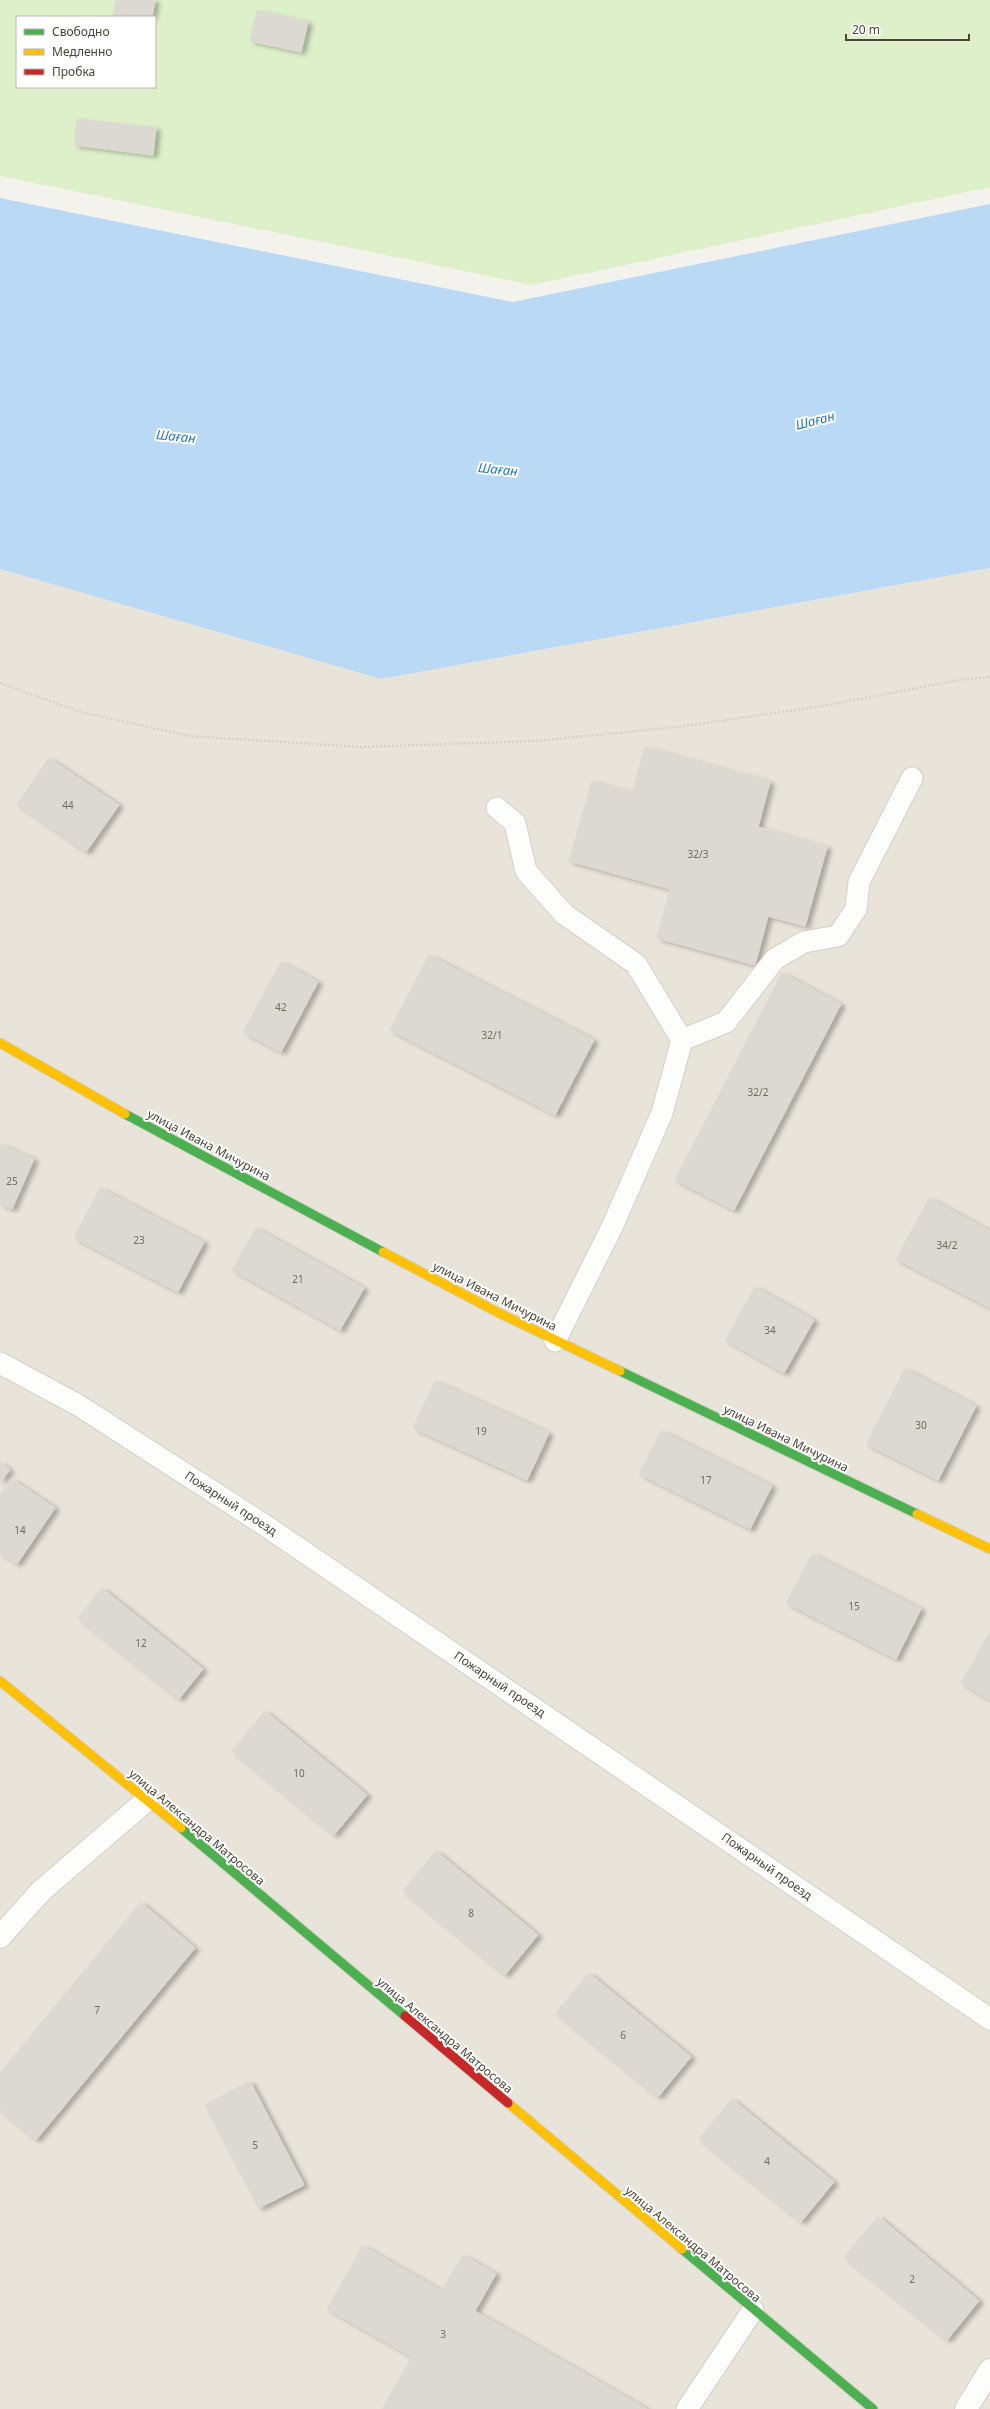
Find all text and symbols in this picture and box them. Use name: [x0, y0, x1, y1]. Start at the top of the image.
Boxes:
legend: [16, 16, 156, 88]
scale bar: [846, 16, 969, 42]
text: 20 m: [852, 21, 880, 38]
text: Свободно: [52, 23, 110, 40]
text: Медленно: [52, 43, 112, 60]
text: Пробка: [52, 63, 95, 80]
water label: Шаған: [794, 406, 837, 434]
water label: Шаған: [155, 425, 197, 447]
water label: Шаған: [477, 458, 519, 480]
house number: 44: [62, 798, 74, 812]
house number: 32/3: [688, 847, 709, 861]
house number: 42: [275, 1000, 287, 1014]
house number: 32/1: [482, 1028, 502, 1042]
house number: 32/2: [748, 1085, 769, 1099]
street label: улица Ивана Мичурина: [144, 1105, 274, 1185]
house number: 25: [6, 1174, 18, 1188]
house number: 23: [133, 1233, 145, 1247]
house number: 34/2: [937, 1238, 958, 1252]
street label: улица Ивана Мичурина: [430, 1257, 560, 1335]
house number: 21: [292, 1272, 304, 1286]
house number: 34: [764, 1323, 776, 1337]
street label: улица Ивана Мичурина: [721, 1400, 851, 1476]
house number: 30: [915, 1418, 927, 1432]
house number: 19: [475, 1424, 487, 1438]
street label: Пожарный проезд: [181, 1467, 281, 1540]
house number: 17: [700, 1473, 712, 1487]
house number: 14: [14, 1523, 26, 1537]
house number: 15: [848, 1599, 860, 1613]
house number: 12: [135, 1636, 147, 1650]
street label: Пожарный проезд: [451, 1647, 550, 1721]
street label: улица Александра Матросова: [125, 1765, 269, 1889]
house number: 10: [293, 1766, 305, 1780]
street label: Пожарный проезд: [718, 1828, 816, 1904]
house number: 8: [468, 1906, 474, 1920]
street label: улица Александра Матросова: [373, 1973, 517, 2097]
house number: 7: [94, 2003, 100, 2017]
house number: 6: [620, 2028, 626, 2042]
house number: 5: [252, 2138, 258, 2152]
house number: 4: [764, 2154, 770, 2168]
street label: улица Александра Матросова: [621, 2182, 765, 2306]
house number: 2: [909, 2272, 915, 2286]
house number: 3: [440, 2327, 446, 2341]

